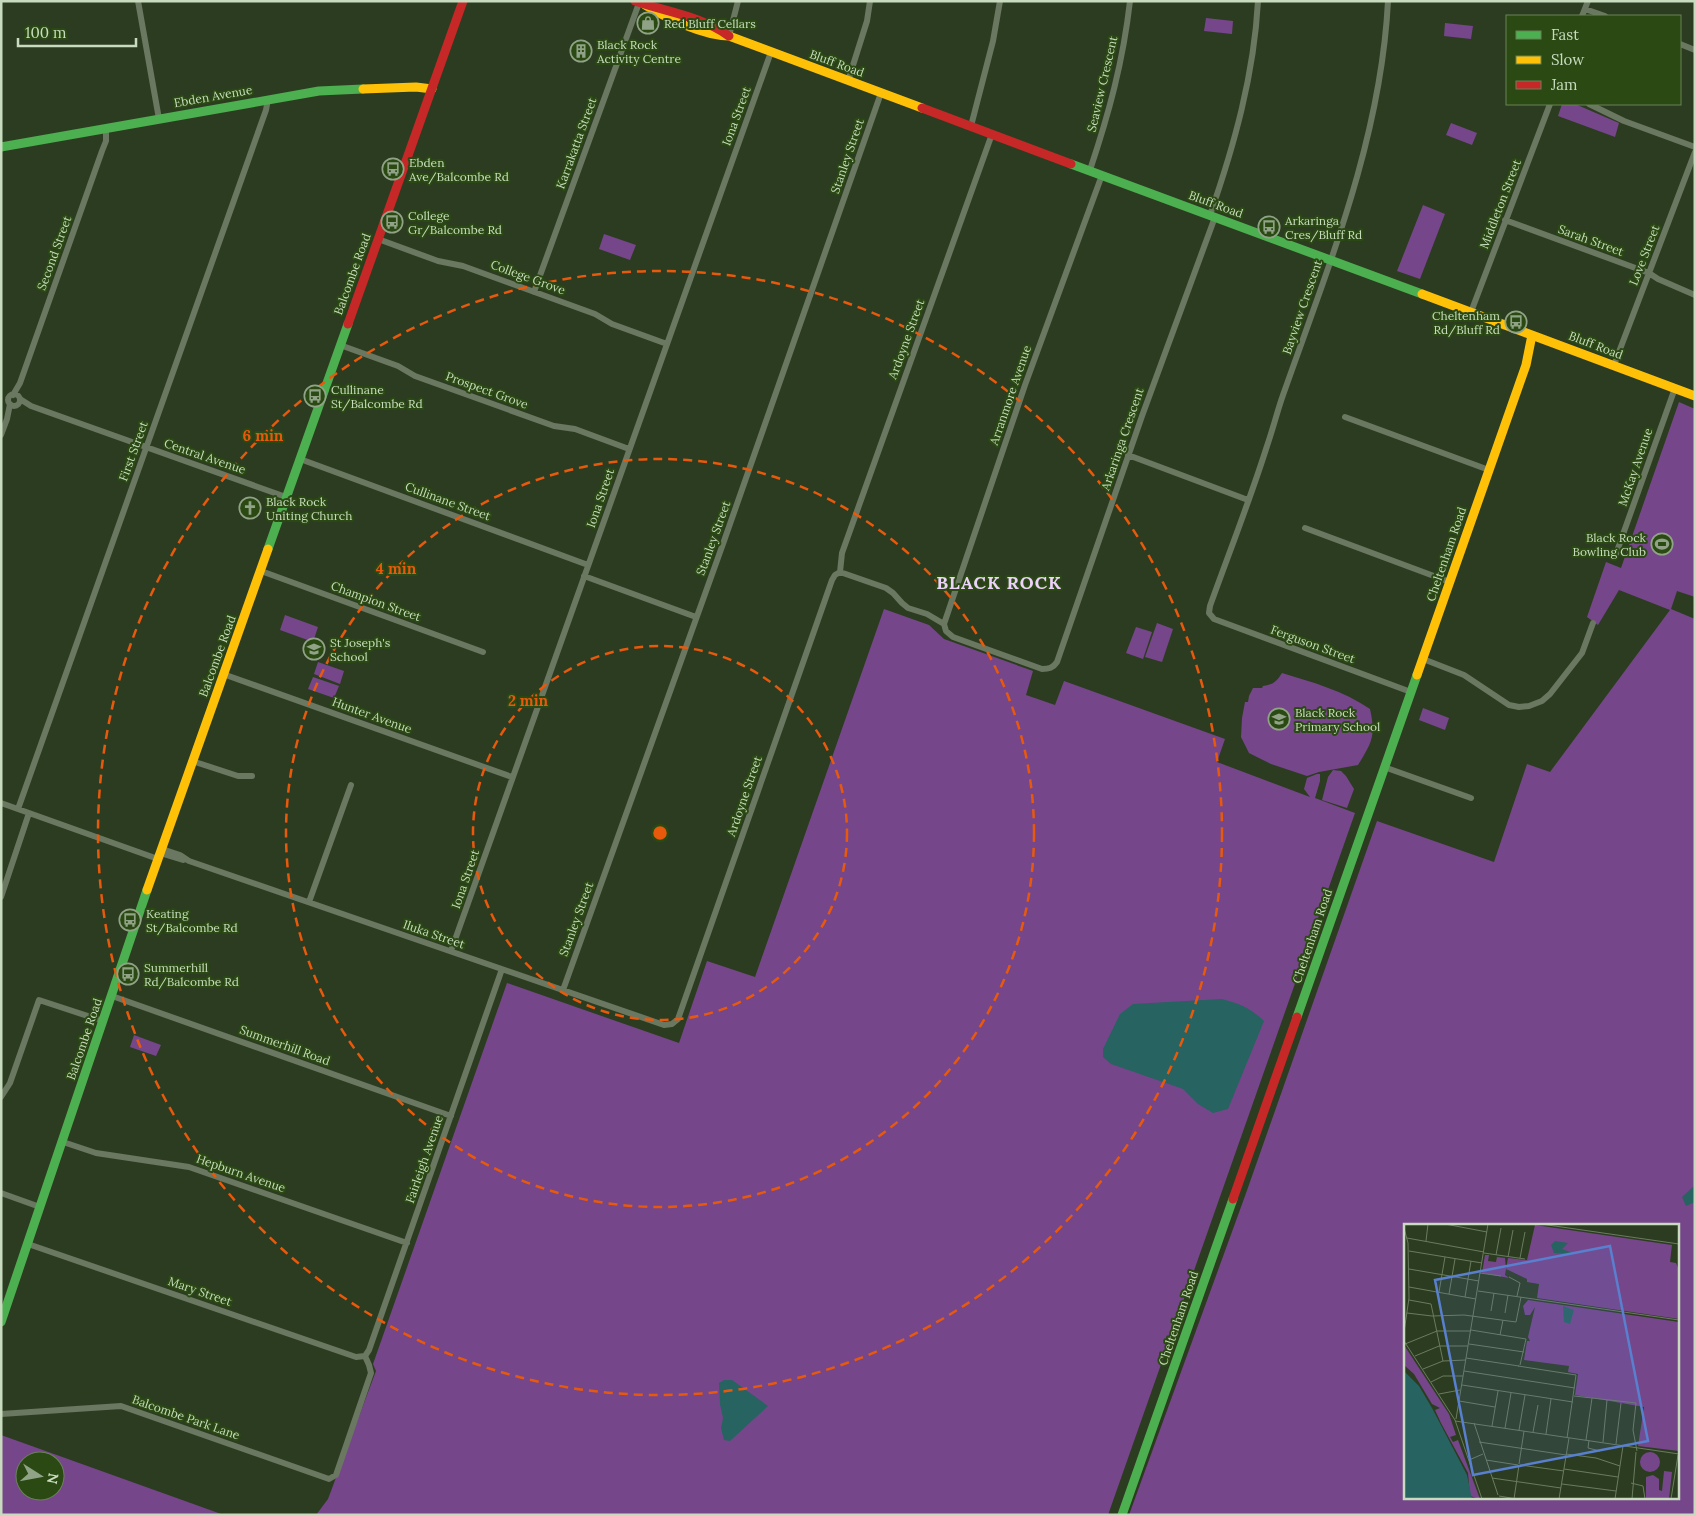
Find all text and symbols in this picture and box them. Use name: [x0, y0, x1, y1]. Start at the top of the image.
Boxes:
shop icon: Red Bluff Cellars: [636, 11, 660, 35]
scale bar: [18, 15, 135, 47]
legend: [1506, 15, 1681, 105]
place label: Red Bluff Cellars: [664, 16, 756, 31]
text: 100 m: [25, 23, 66, 42]
text: Fast: [1551, 25, 1579, 44]
street label: Seaview Crescent: [1084, 34, 1120, 134]
place label: Black Rock Activity Centre: [596, 37, 681, 66]
building icon: Black Rock Activity Centre: [569, 39, 593, 63]
street label: Bluff Road: [808, 46, 866, 80]
text: Slow: [1551, 50, 1584, 69]
text: Jam: [1550, 75, 1578, 94]
street label: Ebden Avenue: [173, 82, 254, 110]
street label: Iona Street: [718, 84, 754, 147]
street label: Karrakatta Street: [552, 95, 600, 191]
street label: Stanley Street: [827, 116, 867, 195]
place label: Ebden Ave/Balcombe Rd: [408, 155, 509, 185]
bus stop icon: Ebden Ave/Balcombe Rd: [381, 157, 405, 181]
street label: Middleton Street: [1476, 157, 1524, 251]
street label: Bluff Road: [1187, 187, 1245, 221]
place label: College Gr/Balcombe Rd: [408, 208, 502, 238]
bus stop icon: College Gr/Balcombe Rd: [380, 210, 404, 234]
street label: Second Street: [34, 213, 75, 292]
place label: Arkaringa Cres/Bluff Rd: [1284, 213, 1362, 243]
bus stop icon: Arkaringa Cres/Bluff Rd: [1257, 215, 1281, 239]
street label: Sarah Street: [1556, 221, 1626, 259]
street label: Love Street: [1626, 222, 1663, 287]
street label: Balcombe Road: [330, 231, 374, 317]
street label: College Grove: [489, 257, 568, 298]
street label: Bayview Crescent: [1279, 258, 1325, 356]
street label: Ardoyne Street: [884, 297, 928, 382]
place label: Cheltenham Rd/Bluff Rd: [1432, 308, 1500, 338]
bus stop icon: Cheltenham Rd/Bluff Rd: [1504, 310, 1528, 334]
street label: Bluff Road: [1567, 328, 1625, 362]
street label: Arranmore Avenue: [986, 343, 1034, 448]
street label: Prospect Grove: [444, 368, 531, 412]
place label: Cullinane St/Balcombe Rd: [331, 382, 423, 412]
bus stop icon: Cullinane St/Balcombe Rd: [303, 384, 327, 408]
street label: Arkaringa Crescent: [1097, 385, 1147, 493]
street label: First Street: [115, 419, 151, 483]
text: 6 min: [243, 426, 284, 445]
street label: McKay Avenue: [1615, 426, 1656, 508]
street label: Central Avenue: [162, 435, 248, 477]
street label: Iona Street: [583, 466, 617, 529]
street label: Cullinane Street: [403, 479, 493, 524]
place label: Black Rock Uniting Church: [266, 494, 352, 523]
church icon: Black Rock Uniting Church: [238, 496, 262, 520]
street label: Stanley Street: [693, 498, 734, 577]
street label: Cheltenham Road: [1423, 505, 1469, 603]
place label: Black Rock Bowling Club: [1573, 530, 1647, 559]
sports icon: Black Rock Bowling Club: [1650, 532, 1674, 556]
text: 4 min: [376, 559, 417, 578]
district label: BLACK ROCK: [936, 571, 1062, 594]
street label: Champion Street: [329, 578, 423, 624]
street label: Balcombe Road: [195, 613, 239, 699]
street label: Ferguson Street: [1269, 622, 1358, 666]
place label: St Joseph's School: [330, 635, 391, 664]
school or university icon: St Joseph's School: [302, 637, 326, 661]
text: 2 min: [508, 691, 549, 710]
street label: Hunter Avenue: [330, 694, 414, 737]
place label: Black Rock Primary School: [1295, 705, 1380, 734]
school or university icon: Black Rock Primary School: [1267, 707, 1291, 731]
street label: Ardoyne Street: [723, 754, 765, 839]
centre of rings: [651, 824, 669, 842]
street label: Iona Street: [448, 847, 482, 910]
street label: Stanley Street: [556, 879, 597, 958]
street label: Cheltenham Road: [1289, 887, 1335, 985]
place label: Keating St/Balcombe Rd: [146, 906, 238, 936]
bus stop icon: Keating St/Balcombe Rd: [118, 908, 142, 932]
street label: Iluka Street: [401, 916, 467, 952]
place label: Summerhill Rd/Balcombe Rd: [144, 960, 239, 990]
bus stop icon: Summerhill Rd/Balcombe Rd: [116, 962, 140, 986]
street label: Balcombe Road: [63, 996, 105, 1082]
street label: Summerhill Road: [238, 1022, 332, 1068]
street label: Fairleigh Avenue: [402, 1113, 446, 1205]
street label: Hepburn Avenue: [194, 1151, 288, 1195]
inset map: [1404, 1224, 1678, 1498]
street label: Cheltenham Road: [1155, 1269, 1201, 1367]
street label: Mary Street: [166, 1273, 234, 1309]
street label: Balcombe Park Lane: [130, 1392, 242, 1443]
north arrow: [15, 1451, 65, 1501]
text: N: [43, 1471, 63, 1486]

